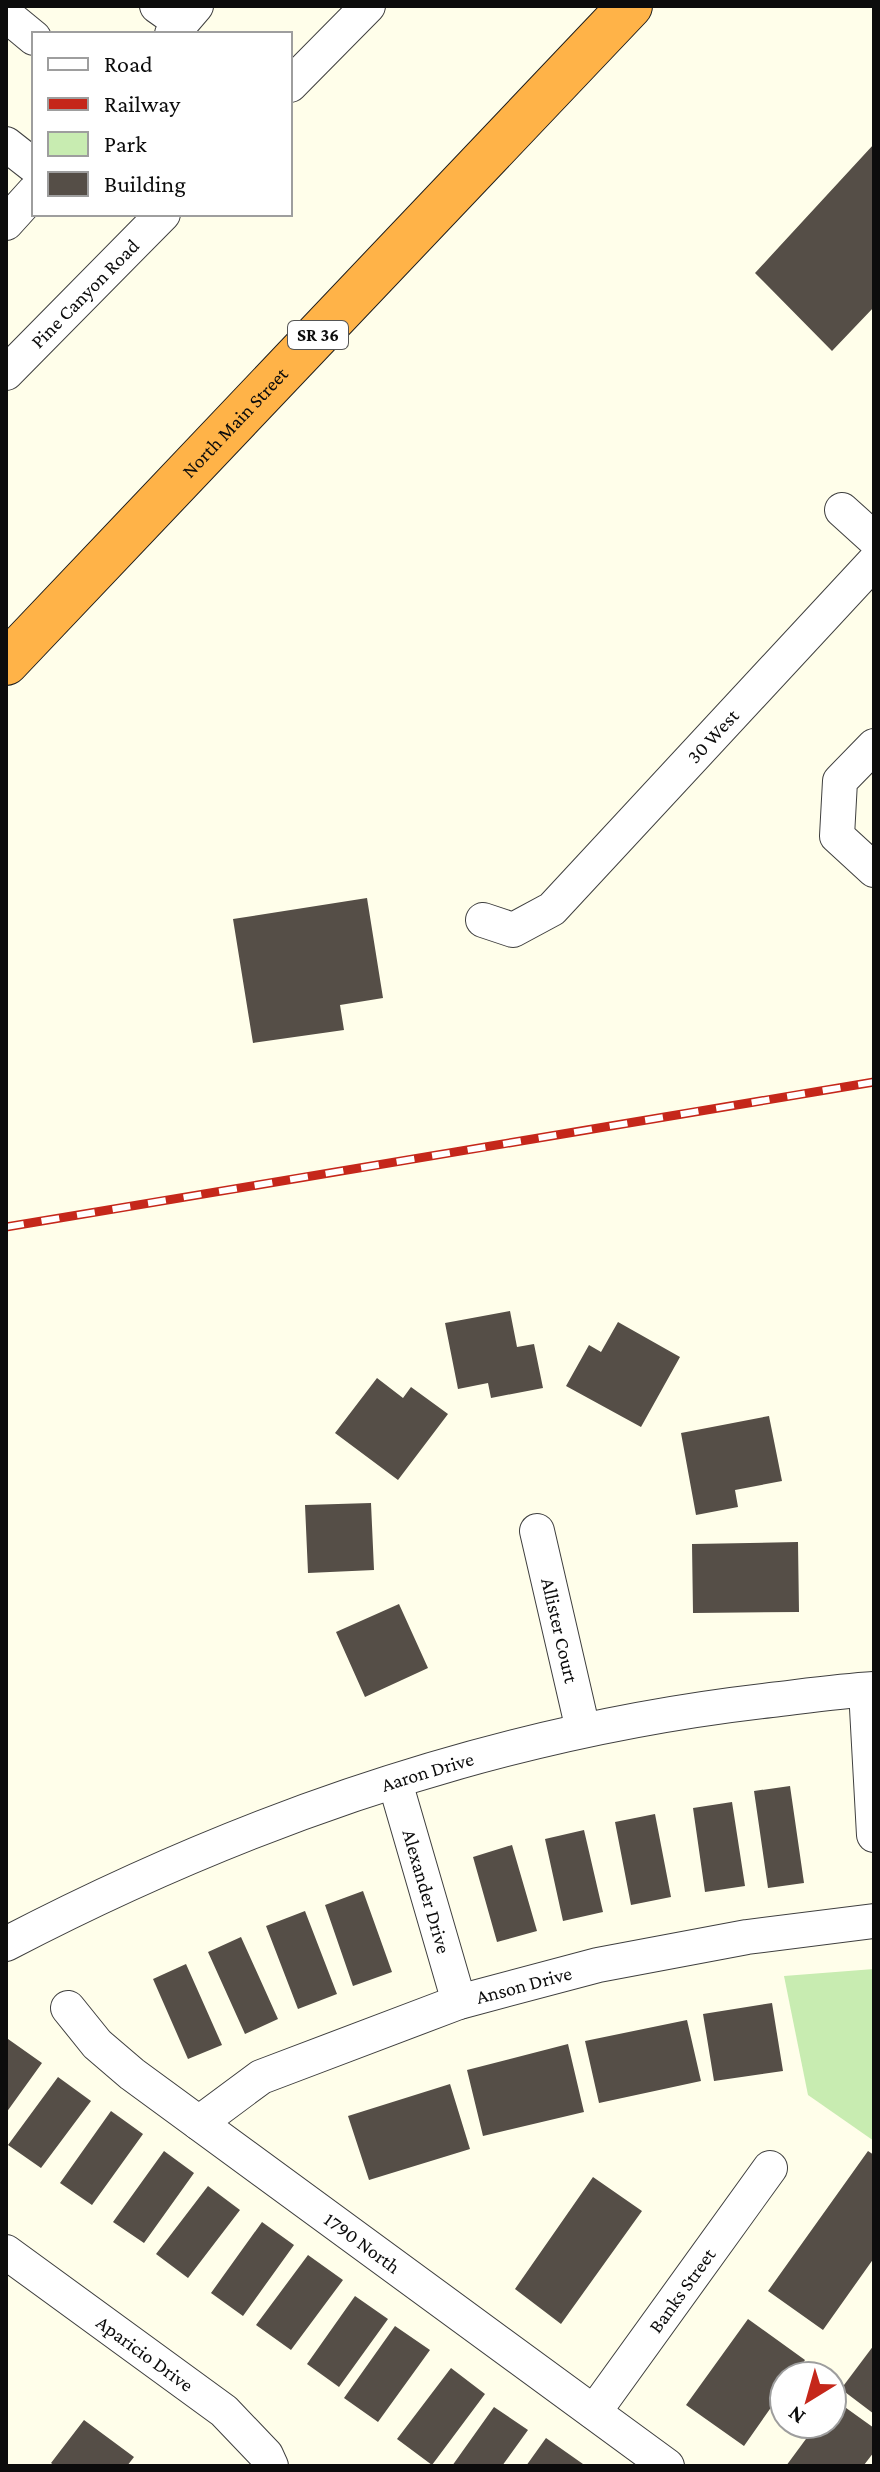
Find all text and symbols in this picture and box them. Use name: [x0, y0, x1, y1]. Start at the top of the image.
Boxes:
legend: [32, 32, 292, 216]
text: Road: [104, 50, 153, 77]
text: Railway: [104, 90, 181, 117]
text: Park: [104, 130, 147, 157]
text: Building: [104, 170, 186, 197]
street label: Pine Canyon Road: [26, 234, 144, 352]
road number: SR 36: [288, 321, 348, 349]
street label: North Main Street: [177, 362, 292, 482]
street label: 30 West: [682, 704, 743, 767]
street label: Allister Court: [537, 1576, 583, 1685]
street label: Aaron Drive: [378, 1747, 476, 1796]
street label: Alexander Drive: [398, 1827, 455, 1956]
street label: Anson Drive: [474, 1961, 574, 2008]
street label: 1790 North: [320, 2208, 405, 2278]
street label: Banks Street: [644, 2243, 720, 2337]
street label: Aparicio Drive: [92, 2311, 198, 2396]
north arrow: [768, 2360, 848, 2440]
text: N: [783, 2401, 810, 2430]

